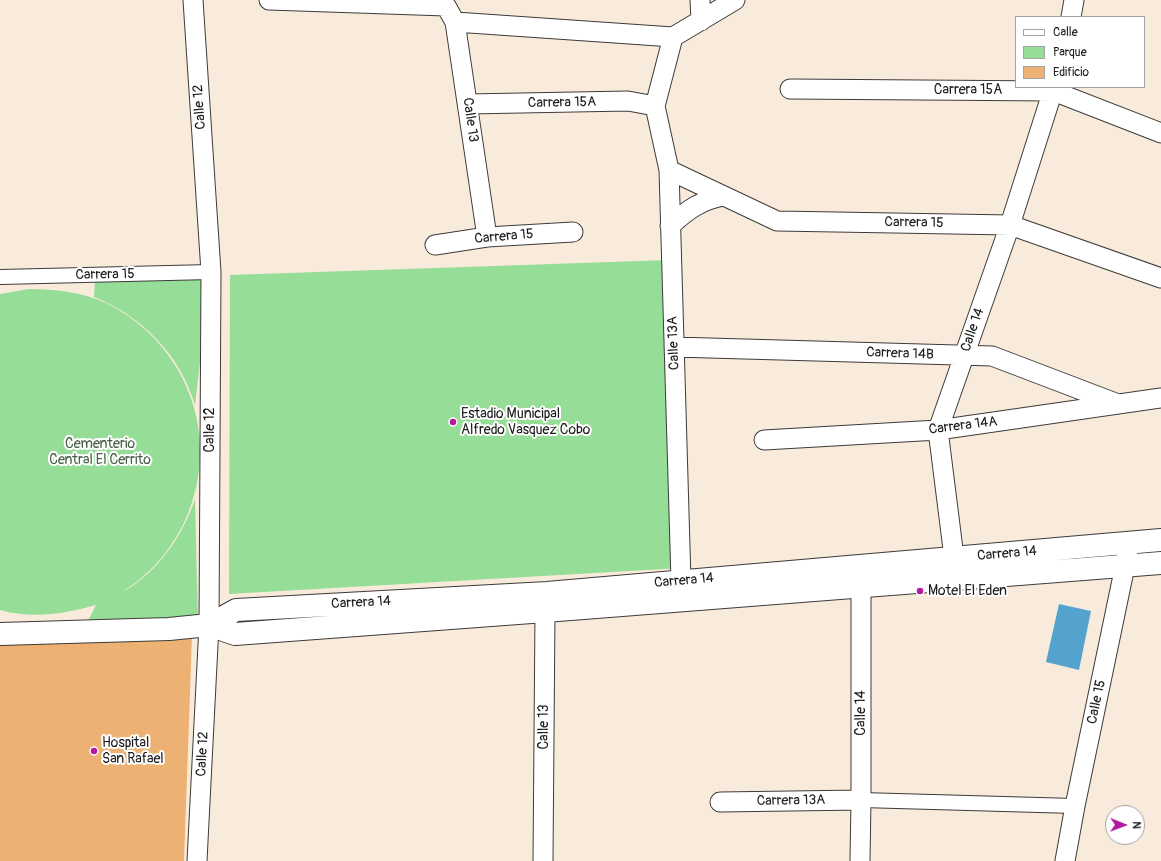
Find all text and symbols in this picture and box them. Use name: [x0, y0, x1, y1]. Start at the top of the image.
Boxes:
legend: [1015, 16, 1145, 88]
text: Calle: [1053, 25, 1078, 40]
text: Parque: [1053, 45, 1087, 60]
text: Edificio: [1053, 65, 1089, 80]
street label: Carrera 15A: [934, 82, 1002, 98]
street label: Calle 12: [190, 84, 210, 130]
street label: Carrera 15A: [528, 94, 596, 112]
street label: Calle 13: [459, 97, 481, 143]
street label: Carrera 15: [884, 214, 944, 232]
street label: Carrera 15: [474, 226, 534, 248]
street label: Carrera 15: [75, 266, 135, 284]
street label: Calle 14: [958, 306, 988, 354]
street label: Calle 13A: [665, 316, 683, 370]
street label: Carrera 14B: [866, 344, 934, 364]
place label: Estadio Municipal Alfredo Vasquez Cobo: [461, 406, 590, 438]
street label: Calle 12: [202, 407, 218, 453]
street label: Carrera 14A: [928, 413, 998, 439]
marker: Estadio Municipal Alfredo Vasquez Cobo: [448, 417, 458, 427]
park label: Cementerio Central El Cerrito: [49, 436, 151, 468]
street label: Carrera 14: [976, 543, 1038, 565]
street label: Carrera 14: [653, 570, 715, 592]
place label: Motel El Eden: [928, 583, 1007, 599]
marker: Motel El Eden: [915, 586, 925, 596]
street label: Carrera 14: [331, 593, 391, 613]
street label: Calle 15: [1084, 678, 1110, 726]
street label: Calle 14: [853, 690, 869, 736]
street label: Calle 13: [536, 704, 552, 750]
street label: Calle 12: [193, 731, 213, 777]
place label: Hospital San Rafael: [102, 735, 164, 768]
marker: Hospital San Rafael: [89, 746, 99, 756]
street label: Carrera 13A: [757, 792, 825, 810]
north arrow: [1105, 805, 1145, 845]
text: N: [1130, 821, 1143, 829]

